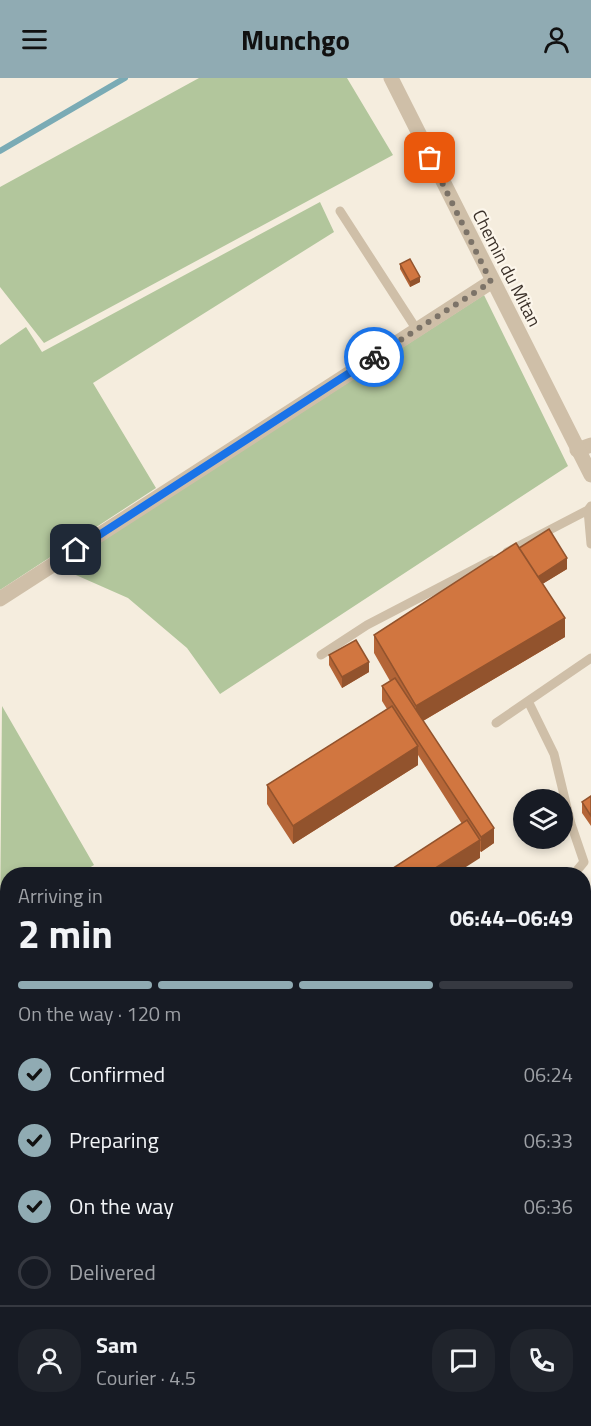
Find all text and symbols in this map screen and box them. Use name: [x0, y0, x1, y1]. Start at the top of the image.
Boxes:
text: Munchgo: [241, 19, 350, 60]
icon: menu: [18, 23, 51, 56]
icon: person: [540, 23, 573, 56]
pin: [404, 132, 455, 183]
icon: bag: [413, 141, 446, 174]
street label: Chemin du Mitan: [466, 205, 548, 331]
courier: [344, 327, 404, 387]
icon: bike: [358, 341, 391, 374]
pin: [50, 524, 101, 575]
icon: home: [59, 533, 92, 566]
map controls: [513, 789, 573, 849]
button: layers: [513, 789, 573, 849]
text: Arriving in: [18, 880, 103, 911]
text: 06:44–06:49: [450, 901, 573, 935]
text: 2 min: [18, 904, 113, 963]
text: On the way · 120 m: [18, 998, 181, 1029]
text: Confirmed: [69, 1057, 165, 1091]
icon: check: [18, 1058, 51, 1091]
text: 06:24: [524, 1059, 573, 1090]
text: Preparing: [69, 1123, 159, 1157]
icon: check: [18, 1124, 51, 1157]
text: 06:33: [524, 1125, 573, 1156]
text: On the way: [69, 1189, 174, 1223]
icon: check: [18, 1190, 51, 1223]
text: 06:36: [524, 1191, 573, 1222]
text: Delivered: [69, 1255, 156, 1289]
text: Sam: [96, 1328, 138, 1362]
button: person: [18, 1329, 81, 1392]
button: chat: [432, 1329, 495, 1392]
button: phone: [510, 1329, 573, 1392]
text: Courier · 4.5: [96, 1362, 196, 1393]

